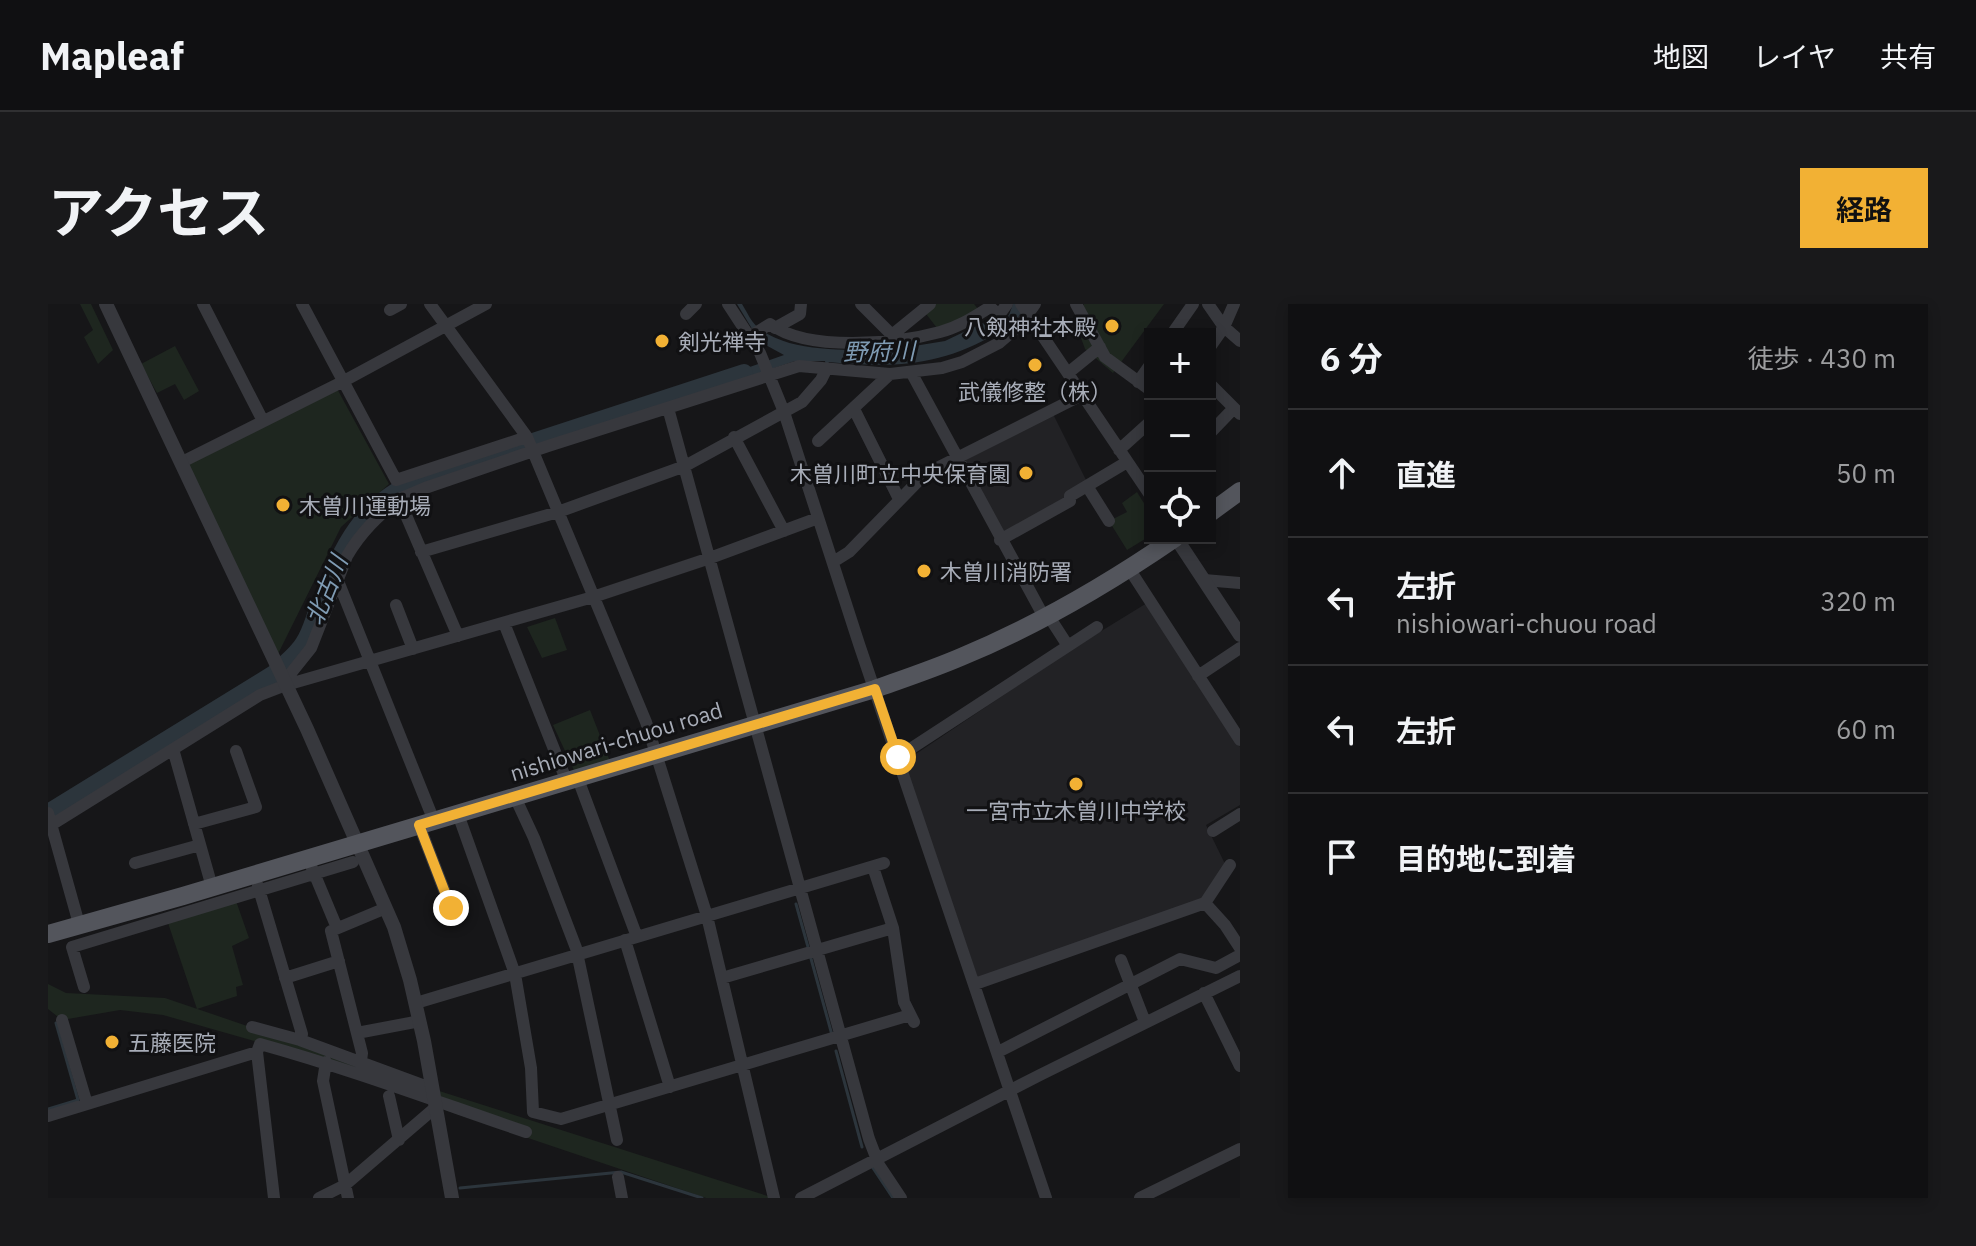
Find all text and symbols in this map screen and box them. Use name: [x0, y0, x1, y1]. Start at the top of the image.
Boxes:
text: Mapleaf: [40, 31, 184, 80]
text: 地図: [1653, 38, 1709, 75]
text: レイヤ: [1753, 38, 1836, 75]
text: 共有: [1880, 38, 1936, 75]
button: 経路: [1800, 168, 1928, 248]
text: アクセス: [48, 176, 269, 248]
place label: 八剱神社本殿: [964, 312, 1096, 341]
marker: 八剱神社本殿: [1103, 317, 1121, 335]
place label: 剣光禅寺: [678, 327, 766, 356]
map controls: [1144, 328, 1216, 544]
button: +: [1144, 328, 1216, 400]
marker: 剣光禅寺: [653, 332, 671, 350]
water label: 野府川: [843, 334, 918, 368]
text: 6 分: [1320, 336, 1382, 380]
text: 徒歩 · 430 m: [1748, 341, 1896, 375]
marker: 武儀修整（株）: [1026, 356, 1044, 374]
place label: 武儀修整（株）: [958, 377, 1112, 406]
button: −: [1144, 400, 1216, 472]
icon: ahead: [1320, 451, 1364, 495]
text: 直進: [1396, 455, 1456, 494]
text: 50 m: [1836, 456, 1896, 490]
place label: 木曽川町立中央保育園: [790, 459, 1010, 488]
marker: 木曽川町立中央保育園: [1017, 464, 1035, 482]
button: locate: [1144, 472, 1216, 544]
place label: 木曽川運動場: [299, 491, 431, 520]
marker: 木曽川運動場: [274, 496, 292, 514]
water label: 北古川: [298, 548, 355, 629]
place label: 木曽川消防署: [940, 557, 1072, 586]
marker: 木曽川消防署: [915, 562, 933, 580]
text: 左折: [1396, 566, 1456, 605]
icon: left: [1320, 579, 1364, 623]
text: 320 m: [1820, 584, 1896, 618]
text: nishiowari-chuou road: [1396, 606, 1657, 640]
street label: nishiowari-chuou road: [506, 695, 726, 787]
icon: left: [1320, 707, 1364, 751]
text: 左折: [1396, 711, 1456, 750]
text: 60 m: [1836, 712, 1896, 746]
route start: [880, 739, 916, 775]
marker: 一宮市立木曽川中学校: [1067, 775, 1085, 793]
place label: 一宮市立木曽川中学校: [966, 796, 1186, 825]
icon: arrive: [1320, 835, 1364, 879]
text: 目的地に到着: [1396, 839, 1576, 878]
route end: [433, 890, 469, 926]
place label: 五藤医院: [128, 1028, 216, 1057]
marker: 五藤医院: [103, 1033, 121, 1051]

